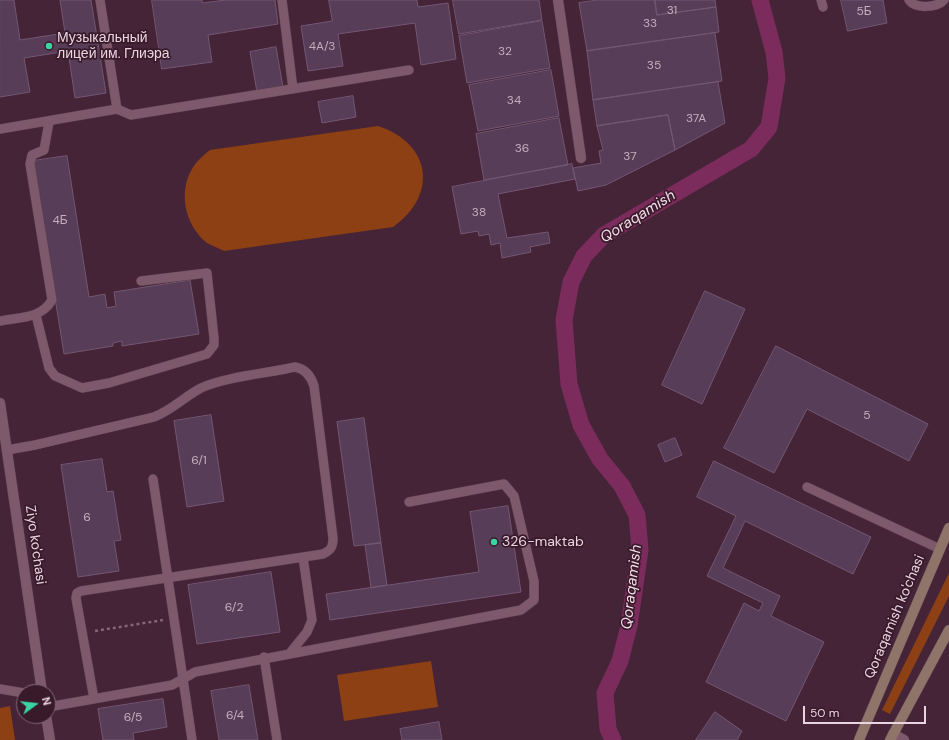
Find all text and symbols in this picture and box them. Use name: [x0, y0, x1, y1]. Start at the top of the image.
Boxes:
house number: 31: [667, 4, 677, 18]
house number: 5Б: [856, 5, 872, 19]
house number: 33: [643, 17, 657, 31]
place label: Музыкальный лицей им. Глиэра: [57, 30, 170, 62]
house number: 4A/3: [309, 40, 335, 54]
marker: Музыкальный лицей им. Глиэра: [44, 41, 54, 51]
house number: 32: [498, 45, 512, 59]
house number: 35: [647, 59, 661, 73]
house number: 34: [507, 94, 521, 108]
house number: 37A: [686, 112, 706, 126]
house number: 36: [515, 142, 529, 156]
house number: 37: [623, 150, 637, 164]
water label: Qoraqamish: [597, 187, 679, 247]
house number: 38: [472, 206, 486, 220]
house number: 4Б: [52, 214, 68, 228]
house number: 5: [863, 409, 871, 423]
house number: 6/1: [191, 454, 207, 468]
street label: Ziyo ko'chasi: [21, 504, 49, 586]
house number: 6: [83, 511, 91, 525]
place label: 326-maktab: [502, 534, 584, 550]
marker: 326-maktab: [489, 537, 499, 547]
water label: Qoraqamish: [618, 544, 646, 630]
street label: Qoraqamish ko'chasi: [861, 553, 929, 681]
house number: 6/2: [225, 601, 243, 615]
north arrow: [16, 684, 56, 724]
text: N: [39, 695, 54, 707]
scale bar: [805, 698, 928, 724]
text: 50 m: [810, 705, 839, 721]
house number: 6/4: [226, 709, 244, 723]
house number: 6/5: [124, 711, 142, 725]

